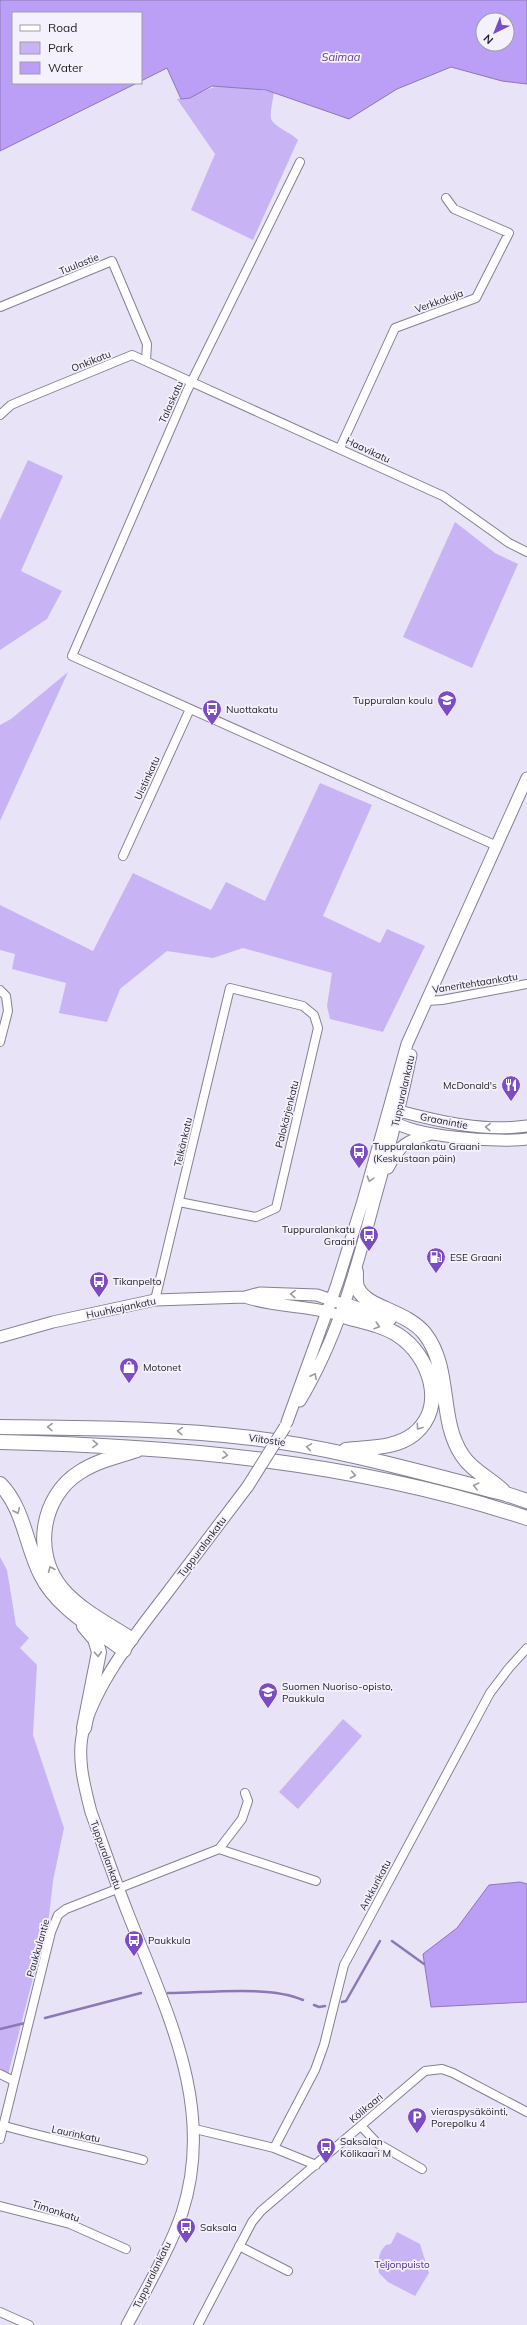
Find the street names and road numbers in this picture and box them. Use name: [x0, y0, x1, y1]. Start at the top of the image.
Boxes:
street label: Tuulastie: [57, 250, 101, 278]
street label: Verkkokuja: [413, 286, 465, 316]
street label: Onkikatu: [69, 347, 113, 375]
street label: Talaskatu: [156, 379, 186, 425]
street label: Haavikatu: [344, 434, 392, 466]
street label: Uistinkatu: [131, 754, 163, 802]
street label: Vaneritehtaankatu: [431, 970, 519, 996]
street label: Tuppuralankatu: [388, 1054, 418, 1128]
street label: Palokärjenkatu: [272, 1079, 302, 1149]
street label: Graanintie: [419, 1110, 469, 1132]
street label: Telkänkatu: [171, 1116, 195, 1168]
street label: Huuhkajankatu: [85, 1294, 157, 1322]
street label: Viitostie: [248, 1431, 286, 1449]
street label: Tuppuralankatu: [175, 1514, 229, 1580]
street label: Tuppuralankatu: [87, 1818, 125, 1892]
street label: Ankkurikatu: [356, 1857, 394, 1913]
street label: Paukkulantie: [24, 1918, 52, 1978]
street label: Kölikaari: [347, 2090, 385, 2126]
street label: Laurinkatu: [50, 2122, 102, 2146]
street label: Timonkatu: [31, 2197, 81, 2225]
street label: Tuppuralankatu: [130, 2239, 174, 2311]

